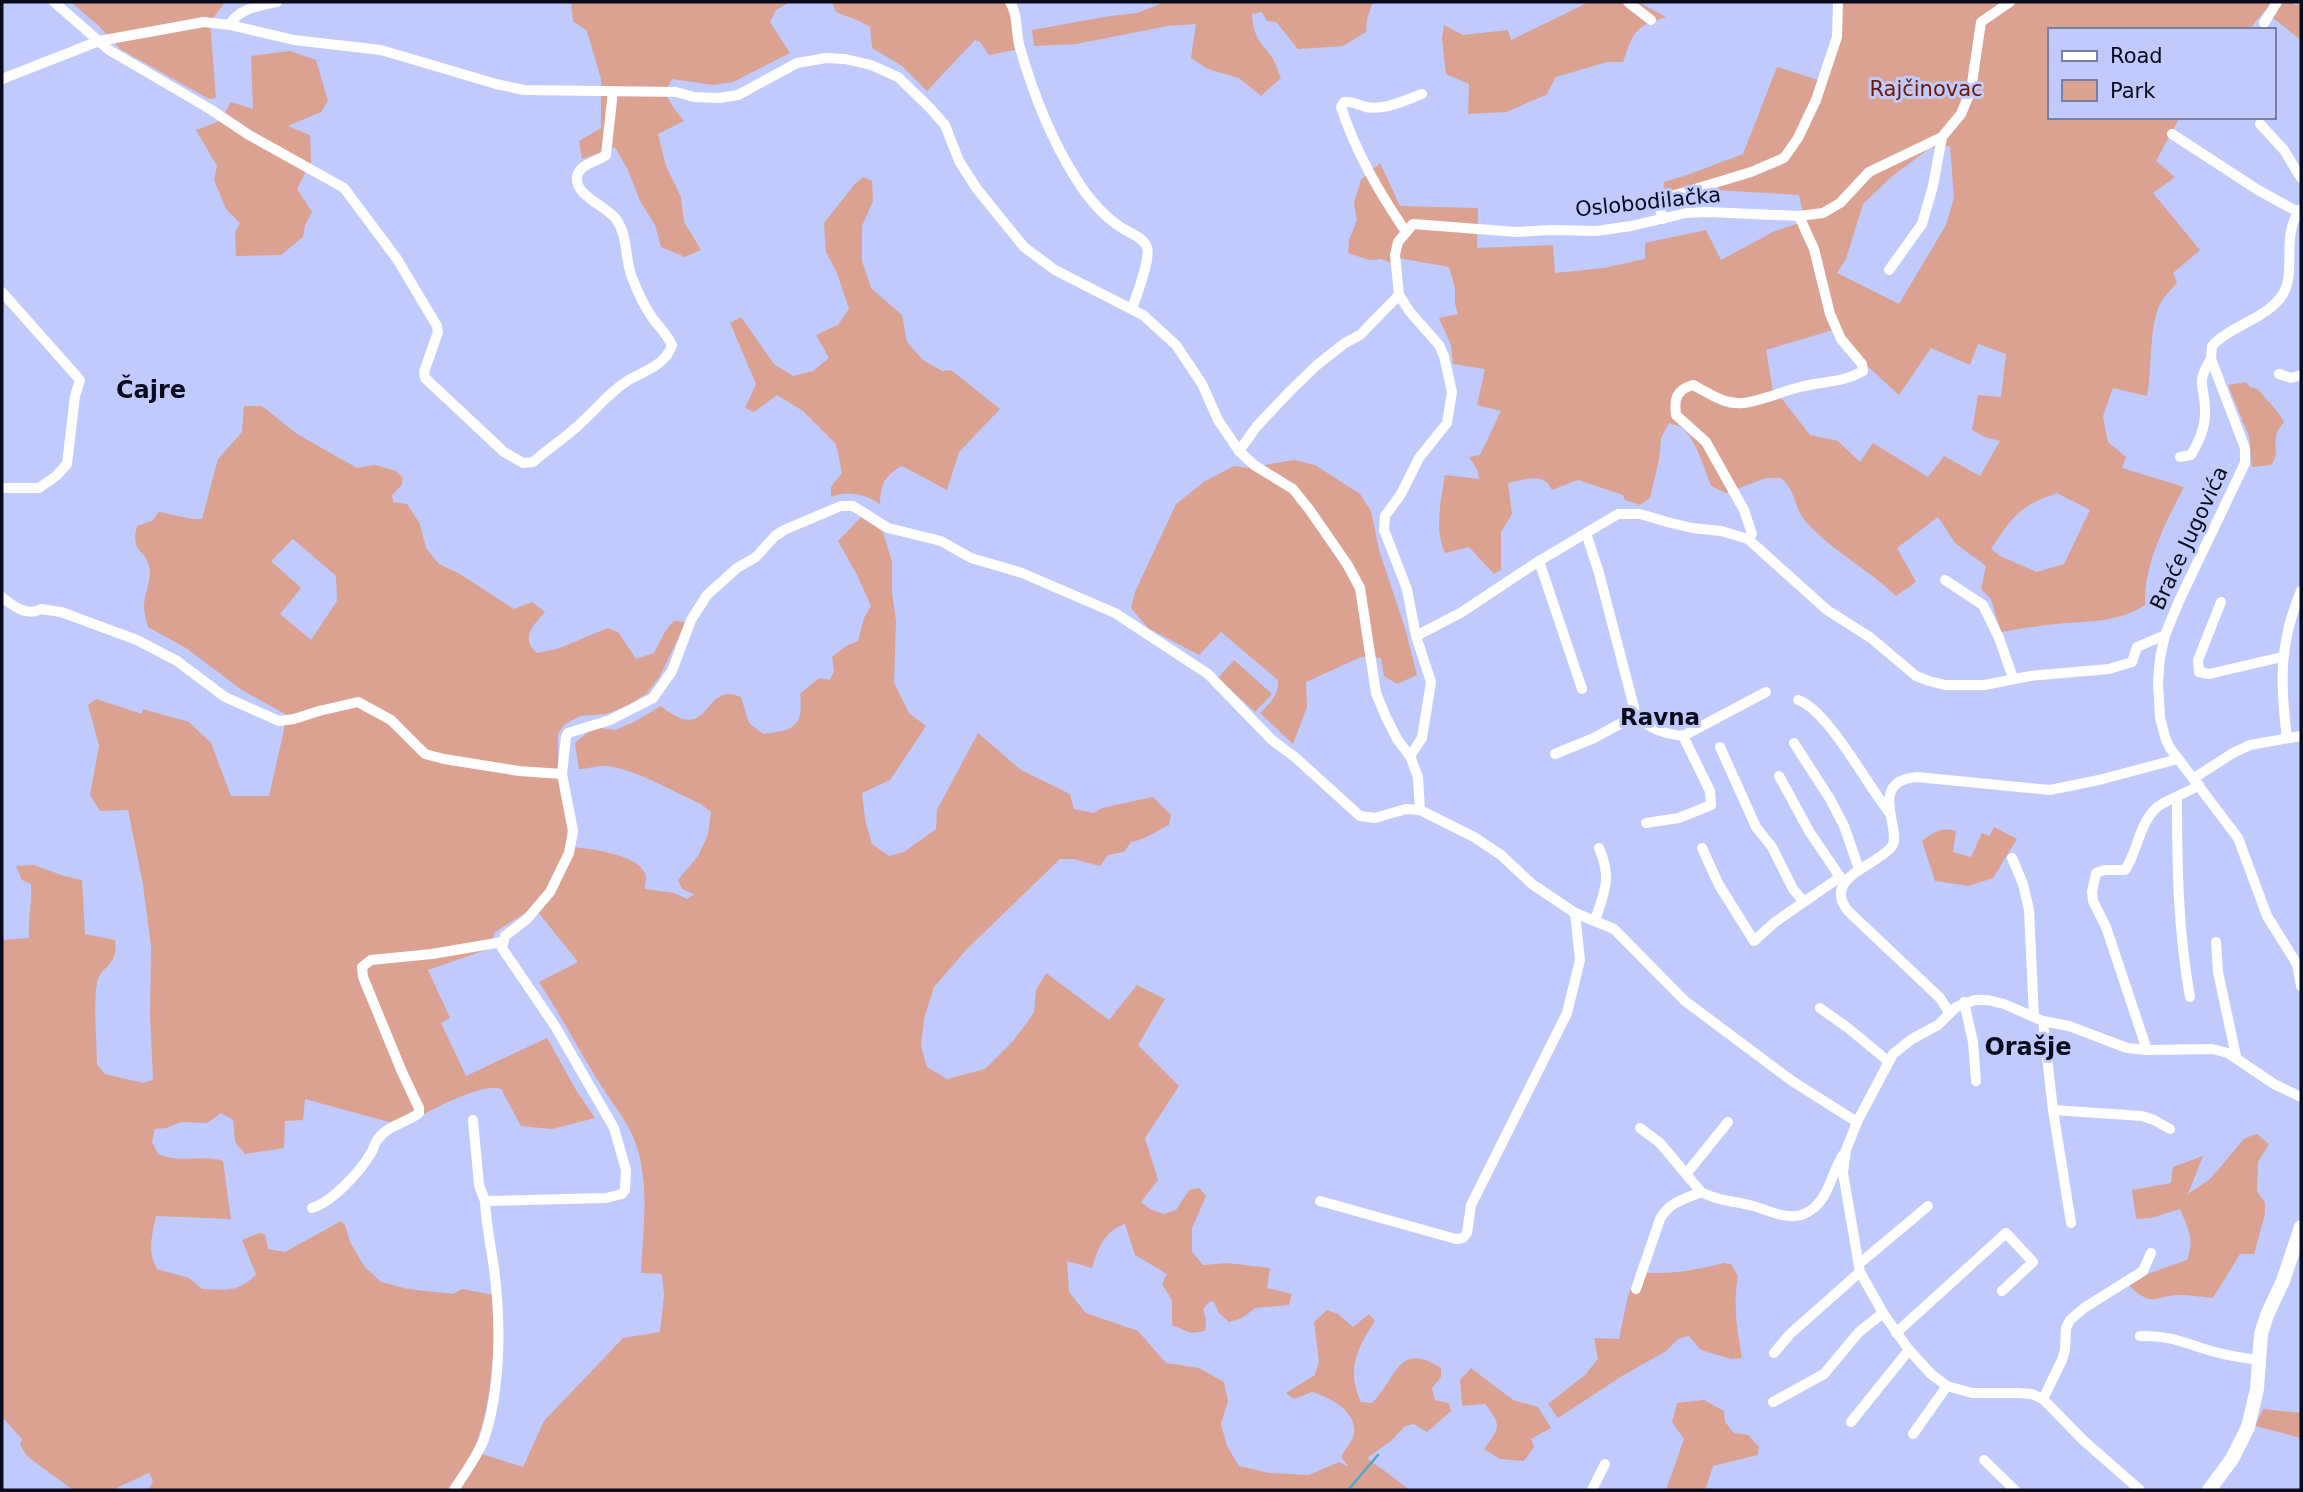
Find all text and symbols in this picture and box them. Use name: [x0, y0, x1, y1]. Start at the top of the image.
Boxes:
legend: [2048, 28, 2275, 119]
text: Road: [2110, 44, 2163, 68]
park label: Rajčinovac: [1869, 77, 1983, 101]
text: Park: [2110, 79, 2156, 103]
street label: Oslobodilačka: [1574, 182, 1722, 222]
district label: Čajre: [116, 374, 186, 404]
street label: Braće Jugovića: [2145, 462, 2233, 614]
district label: Ravna: [1620, 704, 1700, 730]
district label: Orašje: [1984, 1033, 2072, 1061]

